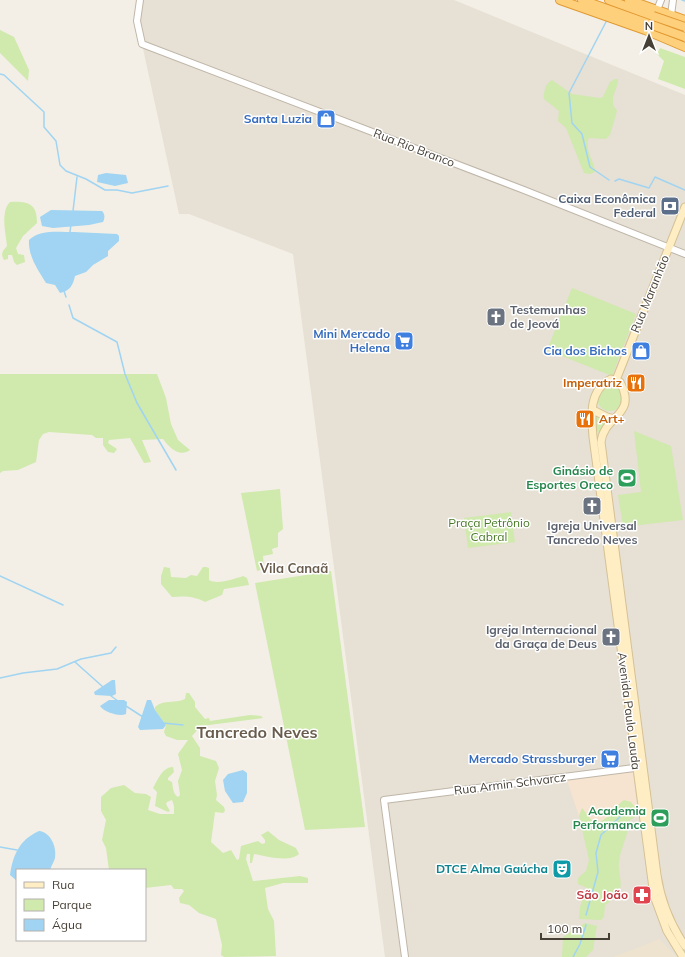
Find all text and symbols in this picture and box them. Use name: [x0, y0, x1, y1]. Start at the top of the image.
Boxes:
north arrow: [629, 16, 669, 56]
text: N: [645, 19, 653, 33]
shop icon: Santa Luzia: [315, 108, 337, 130]
place label: Santa Luzia: [244, 111, 312, 126]
street label: Rua Rio Branco: [371, 125, 457, 170]
place label: Caixa Econômica Federal: [558, 191, 656, 220]
bank icon: Caixa Econômica Federal: [659, 195, 681, 217]
street label: Rua Maranhão: [627, 253, 672, 335]
place label: Testemunhas de Jeová: [510, 302, 586, 331]
church icon: Testemunhas de Jeová: [485, 306, 507, 328]
place label: Mini Mercado Helena: [313, 326, 390, 355]
supermarket icon: Mini Mercado Helena: [393, 330, 415, 352]
shop icon: Cia dos Bichos: [630, 340, 652, 362]
place label: Cia dos Bichos: [543, 343, 627, 358]
restaurant icon: Imperatriz: [625, 372, 647, 394]
place label: Imperatriz: [563, 375, 622, 390]
restaurant icon: Art+: [574, 408, 596, 430]
place label: Art+: [599, 411, 625, 426]
place label: Ginásio de Esportes Oreco: [526, 463, 613, 492]
sports icon: Ginásio de Esportes Oreco: [616, 467, 638, 489]
church icon: Igreja Universal Tancredo Neves: [581, 495, 603, 517]
park label: Praça Petrônio Cabral: [448, 515, 530, 544]
place label: Igreja Universal Tancredo Neves: [547, 518, 637, 547]
district label: Vila Canaã: [259, 560, 328, 576]
place label: Igreja Internacional da Graça de Deus: [486, 622, 597, 651]
church icon: Igreja Internacional da Graça de Deus: [600, 626, 622, 648]
street label: Avenida Paulo Lauda: [615, 651, 644, 771]
district label: Tancredo Neves: [196, 722, 318, 742]
supermarket icon: Mercado Strassburger: [599, 748, 621, 770]
place label: Mercado Strassburger: [469, 751, 596, 766]
street label: Rua Armin Schvarcz: [453, 769, 567, 798]
place label: Academia Performance: [573, 803, 646, 832]
sports icon: Academia Performance: [649, 807, 671, 829]
theatre icon: DTCE Alma Gaúcha: [551, 858, 573, 880]
place label: DTCE Alma Gaúcha: [436, 861, 548, 876]
legend: [16, 869, 146, 941]
text: Rua: [52, 877, 74, 892]
pharmacy icon: São João: [631, 884, 653, 906]
place label: São João: [576, 887, 628, 902]
text: Parque: [52, 897, 92, 912]
scale bar: [541, 915, 609, 941]
text: Água: [52, 917, 82, 932]
text: 100 m: [547, 921, 582, 936]

